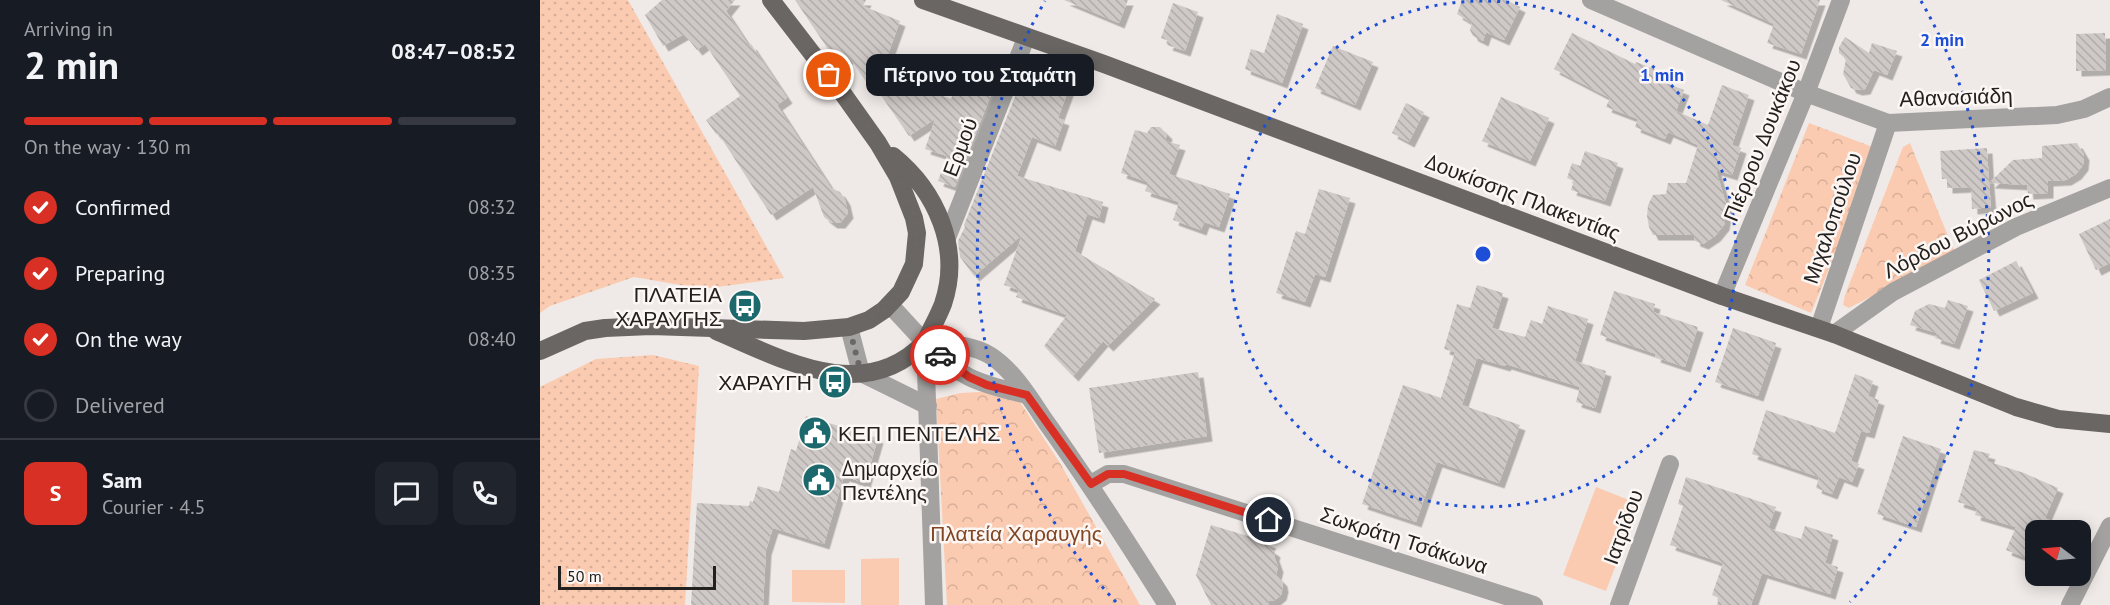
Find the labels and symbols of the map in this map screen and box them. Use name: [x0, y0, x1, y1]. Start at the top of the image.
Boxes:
text: 2 min: [1920, 28, 1964, 51]
pin: [803, 49, 854, 100]
callout: Πέτρινο του Σταμάτη: [865, 54, 1093, 96]
street label: Πιέρρου Δουκάκου: [1717, 55, 1807, 225]
text: 1 min: [1640, 63, 1684, 86]
street label: Αθανασιάδη: [1899, 82, 2013, 112]
street label: Ερμού: [937, 114, 983, 180]
street label: Δουκίσσης Πλακεντίας: [1422, 147, 1624, 247]
street label: Μιχαλοπούλου: [1797, 149, 1867, 287]
street label: Λόρδου Βύρωνος: [1879, 186, 2037, 284]
centre of rings: [1473, 244, 1493, 264]
place label: ΠΛΑΤΕΙΑ ΧΑΡΑΥΓΗΣ: [615, 281, 722, 332]
bus stop icon: ΠΛΑΤΕΙΑ ΧΑΡΑΥΓΗΣ: [727, 288, 763, 324]
courier: [910, 325, 970, 385]
bus stop icon: ΧΑΡΑΥΓΗ: [817, 364, 853, 400]
place label: ΧΑΡΑΥΓΗ: [718, 369, 812, 396]
public building icon: ΚΕΠ ΠΕΝΤΕΛΗΣ: [797, 415, 833, 451]
place label: ΚΕΠ ΠΕΝΤΕΛΗΣ: [838, 420, 1000, 447]
place label: Δημαρχείο Πεντέλης: [842, 455, 938, 506]
public building icon: Δημαρχείο Πεντέλης: [801, 462, 837, 498]
street label: Ιατρίδου: [1597, 486, 1649, 568]
pin: [1243, 494, 1294, 545]
street label: Σωκράτη Τσάκωνα: [1317, 500, 1491, 580]
park label: Πλατεία Χαραυγής: [930, 520, 1102, 547]
north arrow: [2025, 520, 2091, 586]
scale bar: [558, 563, 716, 590]

